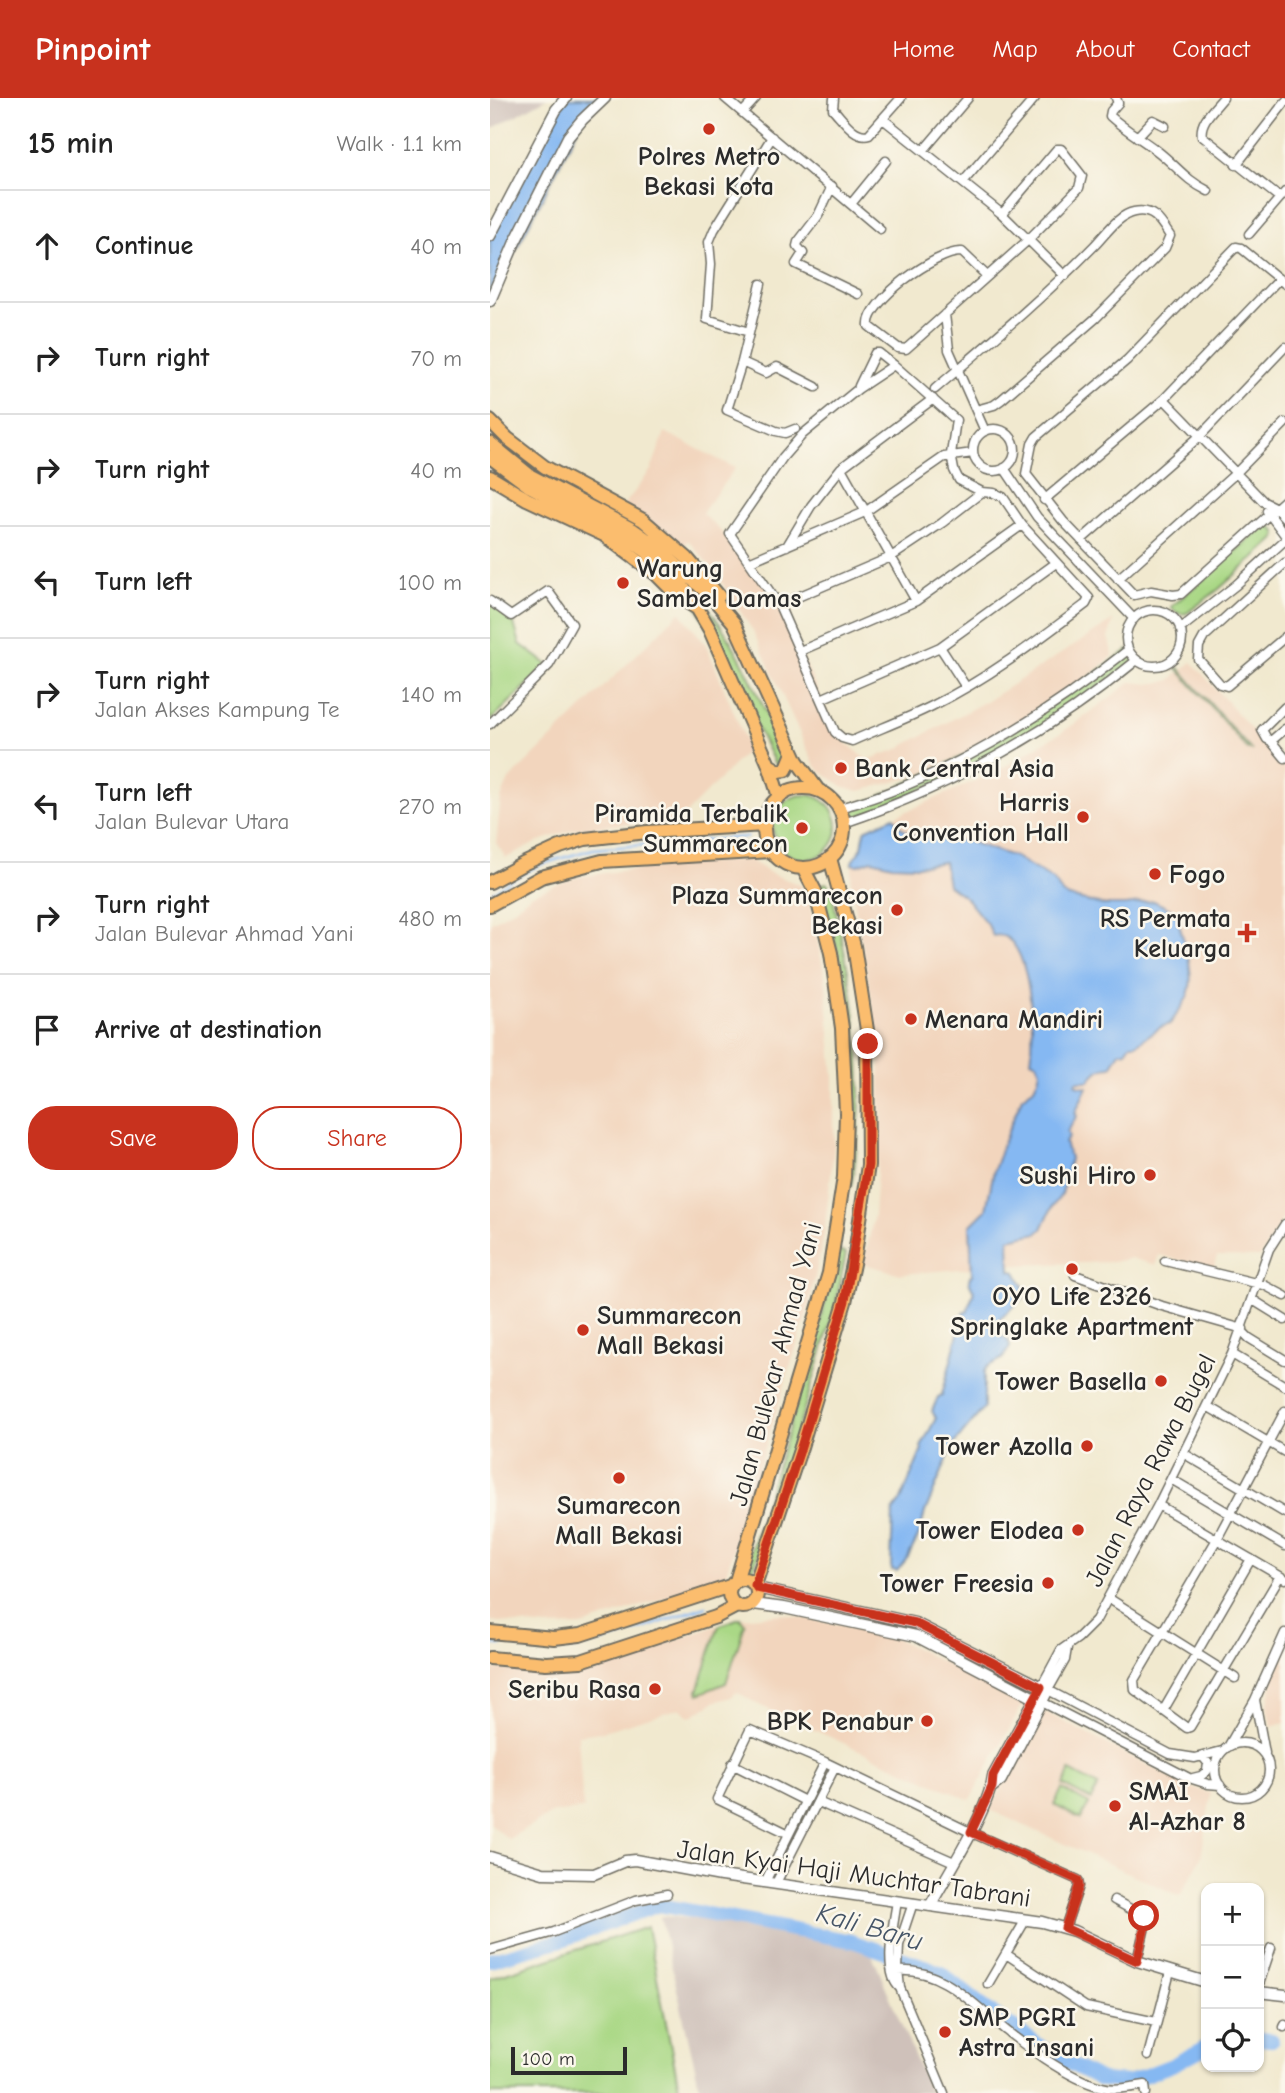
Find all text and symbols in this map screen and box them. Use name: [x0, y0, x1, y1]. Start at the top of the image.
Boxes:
text: Pinpoint: [35, 30, 150, 68]
text: Home: [893, 35, 954, 63]
text: Map: [992, 35, 1038, 63]
text: About: [1076, 35, 1134, 63]
text: Contact: [1172, 35, 1250, 63]
marker: Polres Metro Bekasi Kota: [701, 121, 717, 137]
text: 15 min: [28, 126, 114, 161]
text: Walk · 1.1 km: [337, 130, 462, 157]
place label: Polres Metro Bekasi Kota: [638, 142, 780, 202]
icon: ahead: [28, 227, 66, 265]
text: Continue: [95, 231, 193, 261]
text: 40 m: [410, 233, 462, 260]
icon: right: [28, 339, 66, 377]
text: Turn right: [95, 343, 209, 373]
text: 70 m: [410, 345, 462, 372]
icon: right: [28, 451, 66, 489]
text: Turn right: [95, 455, 209, 485]
text: 40 m: [410, 457, 462, 484]
place label: Warung Sambel Damas: [637, 554, 801, 614]
icon: left: [28, 563, 66, 601]
text: Turn left: [95, 567, 192, 597]
text: 100 m: [398, 569, 462, 596]
marker: Warung Sambel Damas: [615, 575, 631, 591]
text: Turn right: [95, 666, 209, 696]
icon: right: [28, 675, 66, 713]
text: 140 m: [401, 681, 462, 708]
text: Jalan Akses Kampung Te: [95, 696, 339, 723]
place label: Bank Central Asia: [855, 754, 1054, 784]
marker: Bank Central Asia: [833, 760, 849, 776]
text: Turn left: [95, 778, 192, 808]
icon: left: [28, 787, 66, 825]
place label: Harris Convention Hall: [893, 788, 1069, 848]
text: 270 m: [398, 793, 462, 820]
place label: Piramida Terbalik Summarecon: [595, 799, 788, 859]
text: Jalan Bulevar Utara: [95, 808, 289, 835]
marker: Harris Convention Hall: [1075, 809, 1091, 825]
marker: Piramida Terbalik Summarecon: [794, 820, 810, 836]
place label: Fogo: [1169, 860, 1225, 890]
marker: Fogo: [1147, 866, 1163, 882]
place label: Plaza Summarecon Bekasi: [672, 881, 883, 941]
text: Turn right: [95, 890, 209, 920]
icon: right: [28, 899, 66, 937]
marker: Plaza Summarecon Bekasi: [889, 902, 905, 918]
place label: RS Permata Keluarga: [1100, 904, 1231, 964]
text: 480 m: [398, 905, 462, 932]
text: Jalan Bulevar Ahmad Yani: [95, 920, 354, 947]
marker: RS Permata Keluarga: [1237, 923, 1257, 943]
place label: Menara Mandiri: [925, 1005, 1103, 1035]
icon: arrive: [28, 1011, 66, 1049]
marker: Menara Mandiri: [903, 1011, 919, 1027]
text: Arrive at destination: [95, 1015, 322, 1045]
route end: [852, 1028, 883, 1059]
button: Save: [28, 1106, 238, 1170]
button: Share: [252, 1106, 462, 1170]
place label: Sushi Hiro: [1020, 1161, 1136, 1191]
marker: Sushi Hiro: [1142, 1167, 1158, 1183]
street label: Jalan Bulevar Ahmad Yani: [724, 1219, 828, 1509]
marker: OYO Life 2326 Springlake Apartment: [1064, 1261, 1080, 1277]
place label: OYO Life 2326 Springlake Apartment: [951, 1282, 1194, 1342]
place label: Summarecon Mall Bekasi: [597, 1301, 742, 1361]
marker: Summarecon Mall Bekasi: [575, 1322, 591, 1338]
street label: Jalan Raya Rawa Bugel: [1079, 1349, 1223, 1592]
place label: Tower Basella: [995, 1367, 1147, 1397]
marker: Tower Basella: [1153, 1373, 1169, 1389]
place label: Tower Azolla: [935, 1432, 1073, 1462]
marker: Tower Azolla: [1079, 1438, 1095, 1454]
marker: Sumarecon Mall Bekasi: [611, 1470, 627, 1486]
place label: Sumarecon Mall Bekasi: [555, 1491, 683, 1551]
place label: Tower Elodea: [916, 1516, 1064, 1546]
marker: Tower Elodea: [1070, 1522, 1086, 1538]
place label: Tower Freesia: [879, 1569, 1034, 1599]
marker: Tower Freesia: [1040, 1575, 1056, 1591]
place label: Seribu Rasa: [508, 1675, 641, 1705]
marker: Seribu Rasa: [647, 1681, 663, 1697]
place label: BPK Penabur: [767, 1707, 914, 1737]
marker: BPK Penabur: [919, 1713, 935, 1729]
place label: SMAI Al-Azhar 8: [1129, 1777, 1246, 1837]
marker: SMAI Al-Azhar 8: [1107, 1798, 1123, 1814]
street label: Jalan Kyai Haji Muchtar Tabrani: [675, 1834, 1033, 1914]
map controls: [1201, 1883, 1264, 2072]
button: +: [1201, 1883, 1264, 1946]
water label: Kali Baru: [813, 1897, 927, 1957]
route start: [1128, 1900, 1159, 1931]
button: −: [1201, 1946, 1264, 2009]
place label: SMP PGRI Astra Insani: [959, 2003, 1094, 2063]
button: locate: [1201, 2009, 1264, 2072]
marker: SMP PGRI Astra Insani: [937, 2024, 953, 2040]
scale bar: [511, 2044, 626, 2076]
text: 100 m: [522, 2048, 575, 2070]

